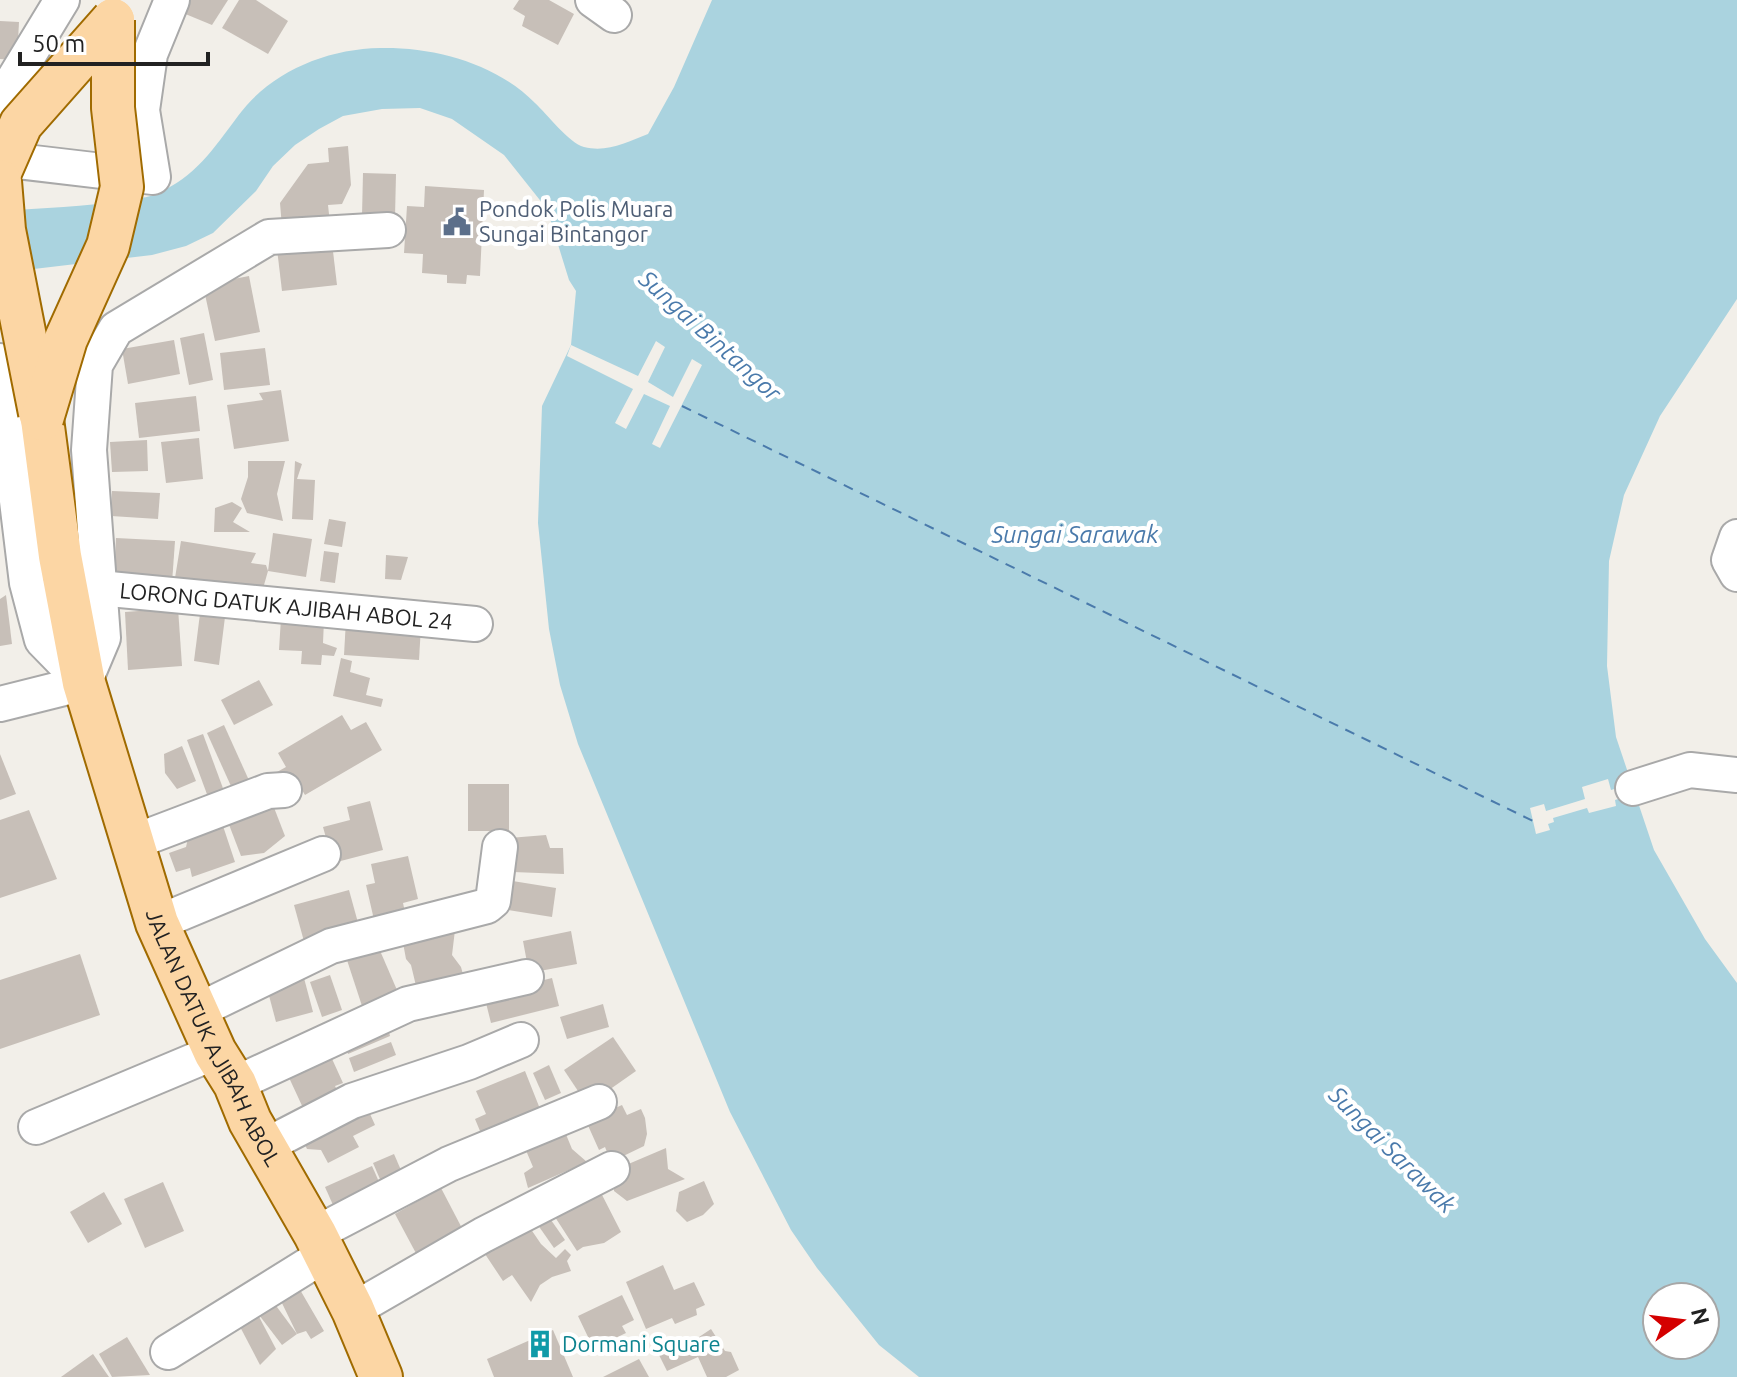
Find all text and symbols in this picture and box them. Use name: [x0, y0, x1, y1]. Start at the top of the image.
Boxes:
scale bar: [20, 16, 208, 66]
text: 50 m: [32, 30, 85, 57]
place label: Pondok Polis Muara Sungai Bintangor: [479, 196, 673, 246]
public building icon: Pondok Polis Muara Sungai Bintangor: [442, 207, 472, 237]
water label: Sungai Bintangor: [633, 264, 787, 407]
water label: Sungai Sarawak: [990, 521, 1159, 548]
street label: LORONG DATUK AJIBAH ABOL 24: [119, 577, 454, 634]
street label: JALAN DATUK AJIBAH ABOL: [142, 906, 286, 1170]
water label: Sungai Sarawak: [1323, 1080, 1461, 1219]
north arrow: [1641, 1281, 1721, 1361]
text: N: [1687, 1305, 1715, 1327]
building icon: Dormani Square: [525, 1329, 555, 1359]
place label: Dormani Square: [562, 1331, 721, 1356]

